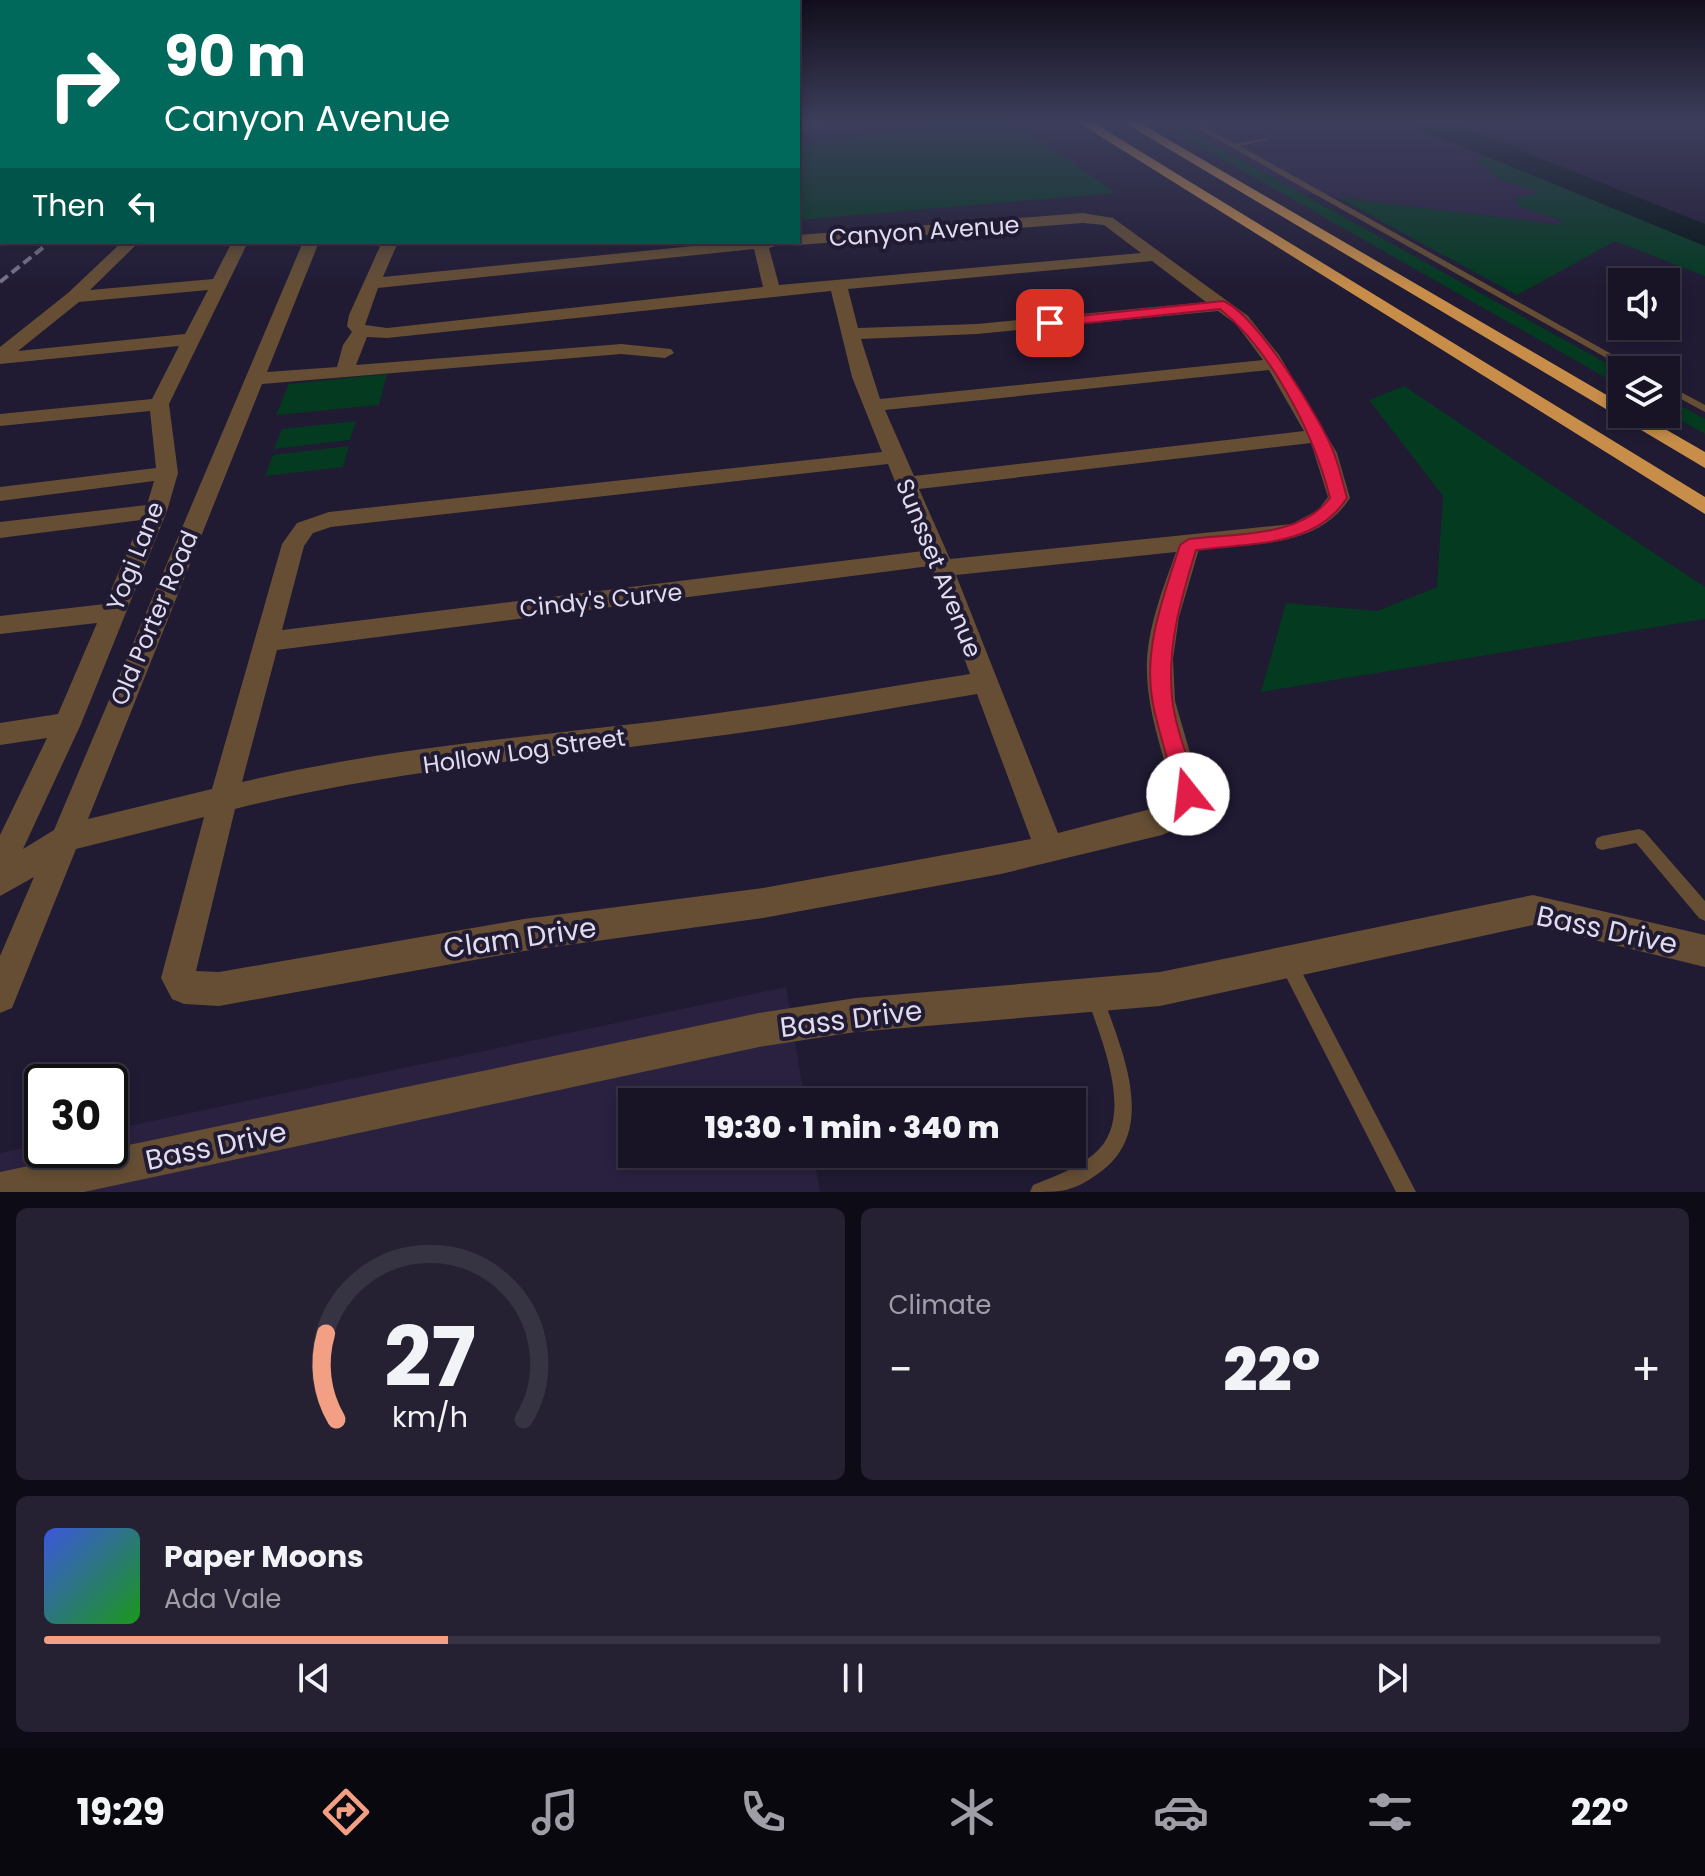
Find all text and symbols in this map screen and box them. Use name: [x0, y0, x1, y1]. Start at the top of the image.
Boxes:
text: 90 m: [164, 17, 306, 96]
icon: right: [32, 32, 136, 136]
text: Canyon Avenue: [164, 93, 450, 144]
text: Then: [32, 184, 105, 227]
icon: left: [121, 184, 165, 228]
street label: Canyon Avenue: [828, 208, 1020, 254]
map controls: [1608, 268, 1680, 428]
button: sound: [1608, 268, 1680, 340]
pin: [1016, 289, 1084, 357]
icon: arrive: [1028, 301, 1072, 345]
button: layers: [1608, 356, 1680, 428]
street label: Sunsset Avenue: [888, 474, 990, 662]
street label: Yogi Lane: [98, 497, 172, 615]
street label: Old Porter Road: [102, 525, 206, 711]
street label: Cindy's Curve: [518, 575, 684, 625]
street label: Hollow Log Street: [421, 720, 627, 782]
position arrow: [1146, 752, 1230, 836]
street label: Bass Drive: [1533, 896, 1681, 964]
street label: Clam Drive: [441, 908, 599, 968]
street label: Bass Drive: [778, 991, 924, 1047]
speed limit sign: 30: [24, 1064, 128, 1168]
text: 19:30 · 1 min · 340 m: [705, 1106, 999, 1149]
street label: Bass Drive: [142, 1112, 290, 1180]
text: Climate: [889, 1287, 991, 1323]
text: 27: [384, 1299, 476, 1415]
text: 22°: [1223, 1328, 1320, 1412]
text: −: [889, 1339, 913, 1400]
text: +: [1631, 1339, 1661, 1400]
text: km/h: [392, 1397, 468, 1437]
text: Paper Moons: [164, 1535, 364, 1578]
text: Ada Vale: [164, 1581, 281, 1617]
icon: previous: [292, 1656, 336, 1700]
icon: pause: [831, 1656, 875, 1700]
icon: next: [1370, 1656, 1414, 1700]
icon: directions: [318, 1784, 374, 1840]
icon: music: [527, 1784, 583, 1840]
icon: phone: [735, 1784, 791, 1840]
icon: climate: [944, 1784, 1000, 1840]
icon: car: [1153, 1784, 1209, 1840]
icon: filters: [1362, 1784, 1418, 1840]
text: 19:29: [76, 1787, 165, 1838]
text: 22°: [1571, 1787, 1628, 1838]

